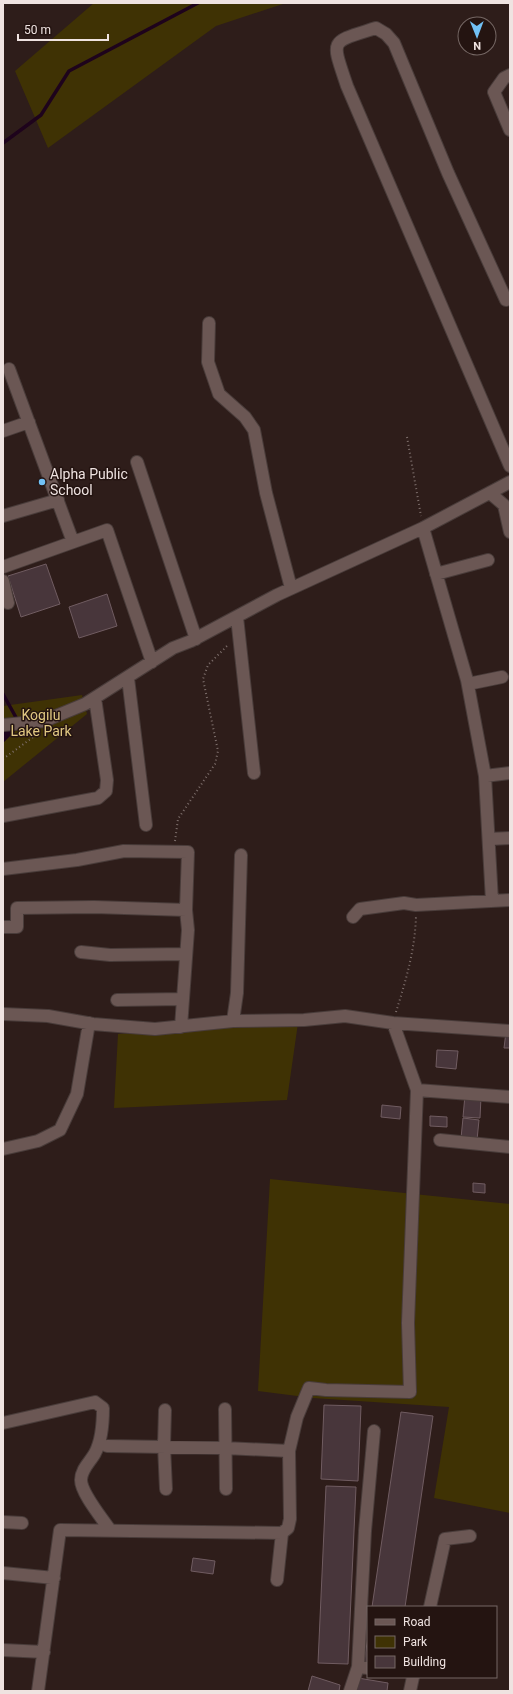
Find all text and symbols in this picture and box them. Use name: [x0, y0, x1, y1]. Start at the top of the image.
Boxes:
scale bar: [18, 16, 108, 42]
north arrow: [457, 16, 497, 56]
text: 50 m: [24, 23, 51, 37]
text: N: [473, 39, 481, 52]
place label: Alpha Public School: [50, 466, 128, 498]
marker: Alpha Public School: [37, 477, 47, 487]
park label: Kogilu Lake Park: [10, 707, 73, 739]
legend: [367, 1606, 497, 1678]
text: Road: [403, 1615, 431, 1629]
text: Park: [403, 1635, 428, 1649]
text: Building: [403, 1655, 446, 1669]

